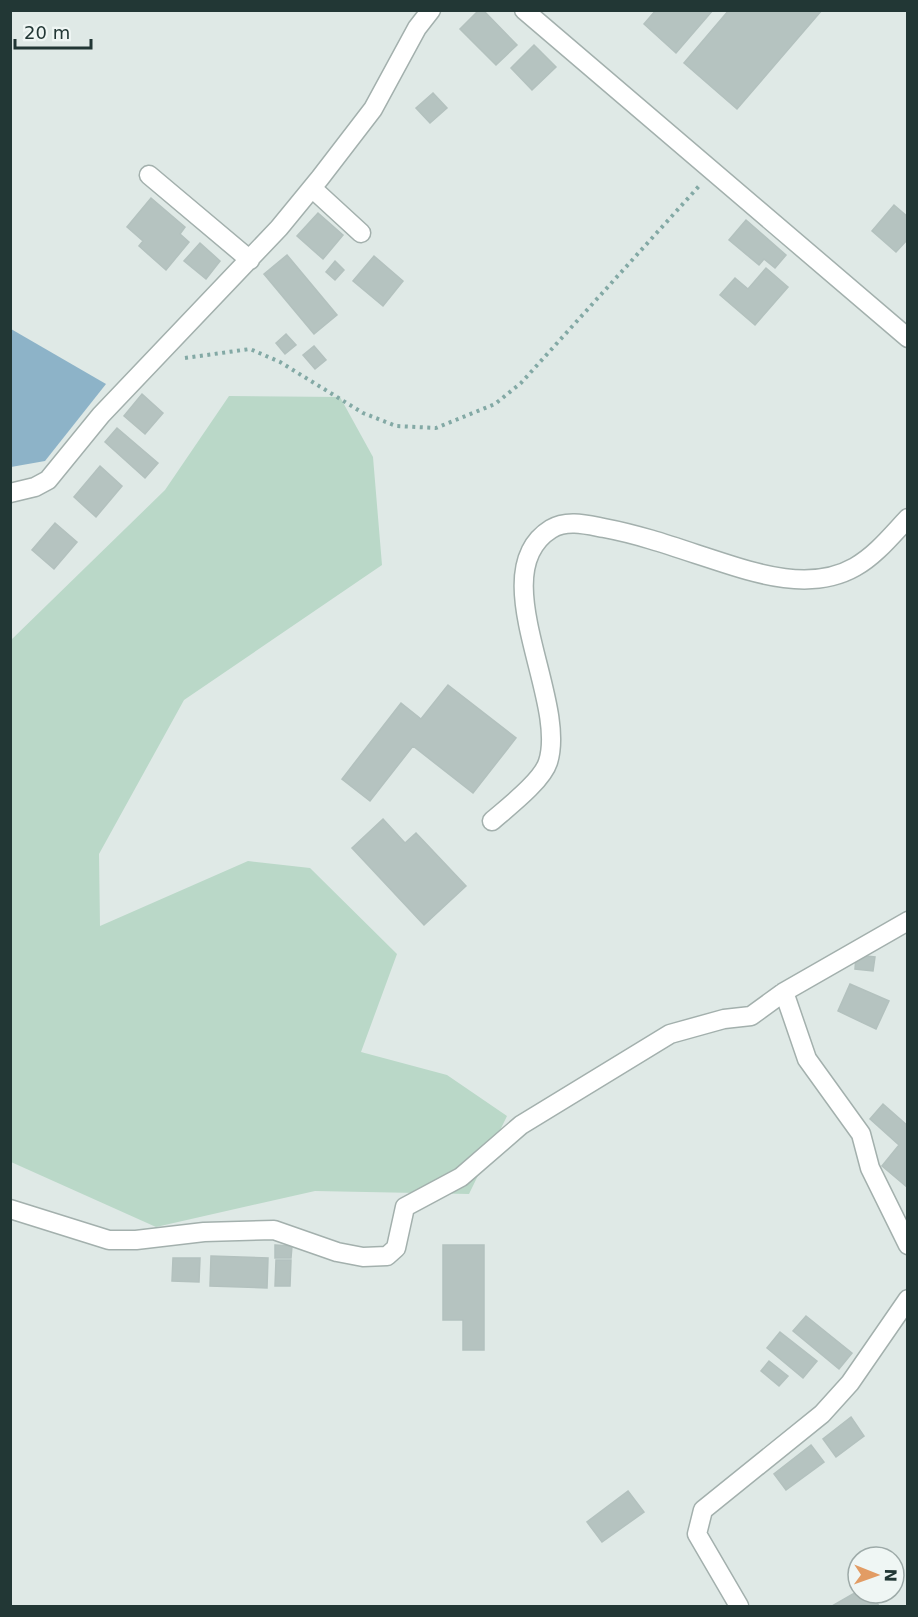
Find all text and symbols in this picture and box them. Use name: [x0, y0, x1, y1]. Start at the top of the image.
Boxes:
scale bar: [15, 12, 92, 50]
text: 20 m: [24, 22, 70, 43]
north arrow: [846, 1545, 906, 1605]
text: N: [881, 1568, 900, 1582]

